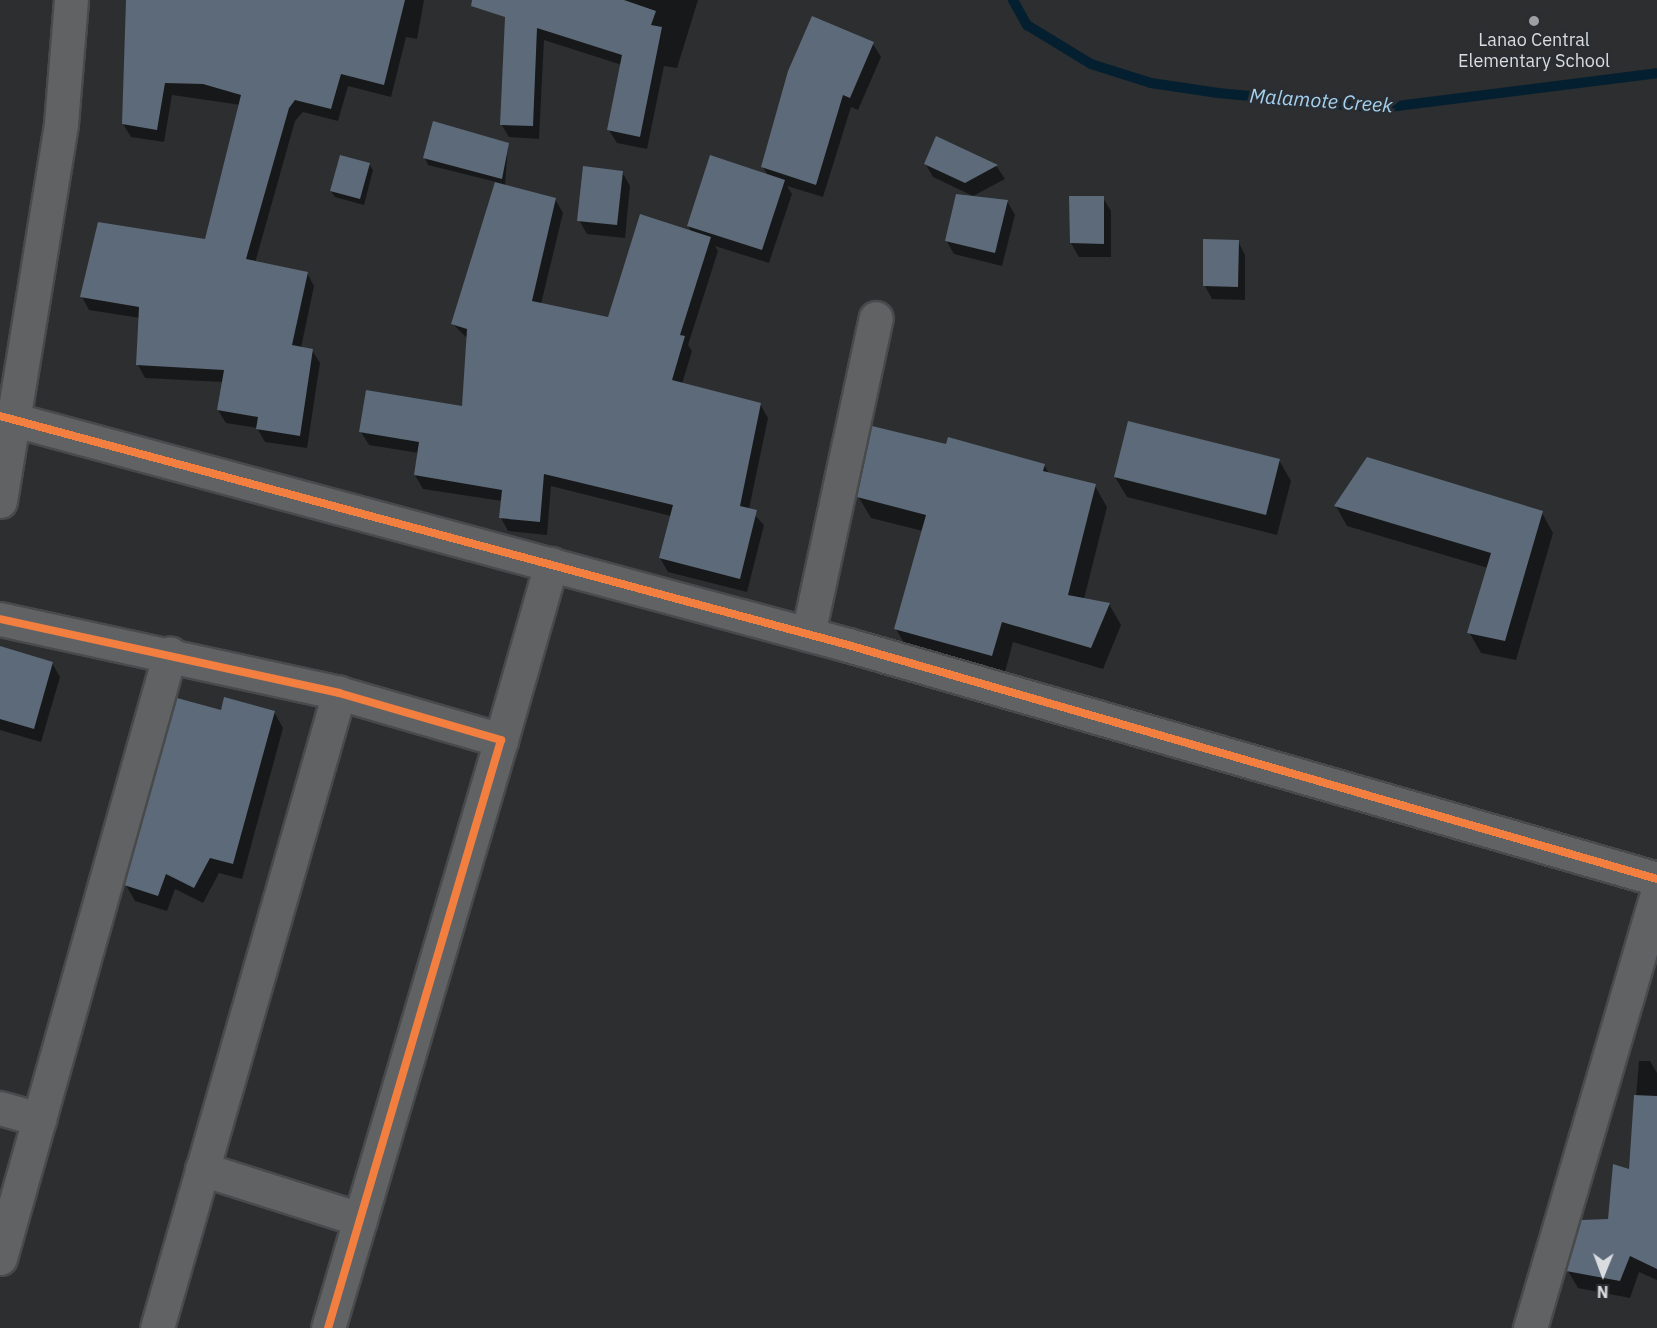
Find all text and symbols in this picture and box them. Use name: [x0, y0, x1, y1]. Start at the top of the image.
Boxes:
marker: Lanao Central Elementary School: [1527, 14, 1541, 28]
place label: Lanao Central Elementary School: [1458, 30, 1610, 72]
water label: Malamote Creek: [1249, 83, 1393, 117]
north arrow: [1573, 1244, 1633, 1304]
text: N: [1597, 1282, 1609, 1302]

